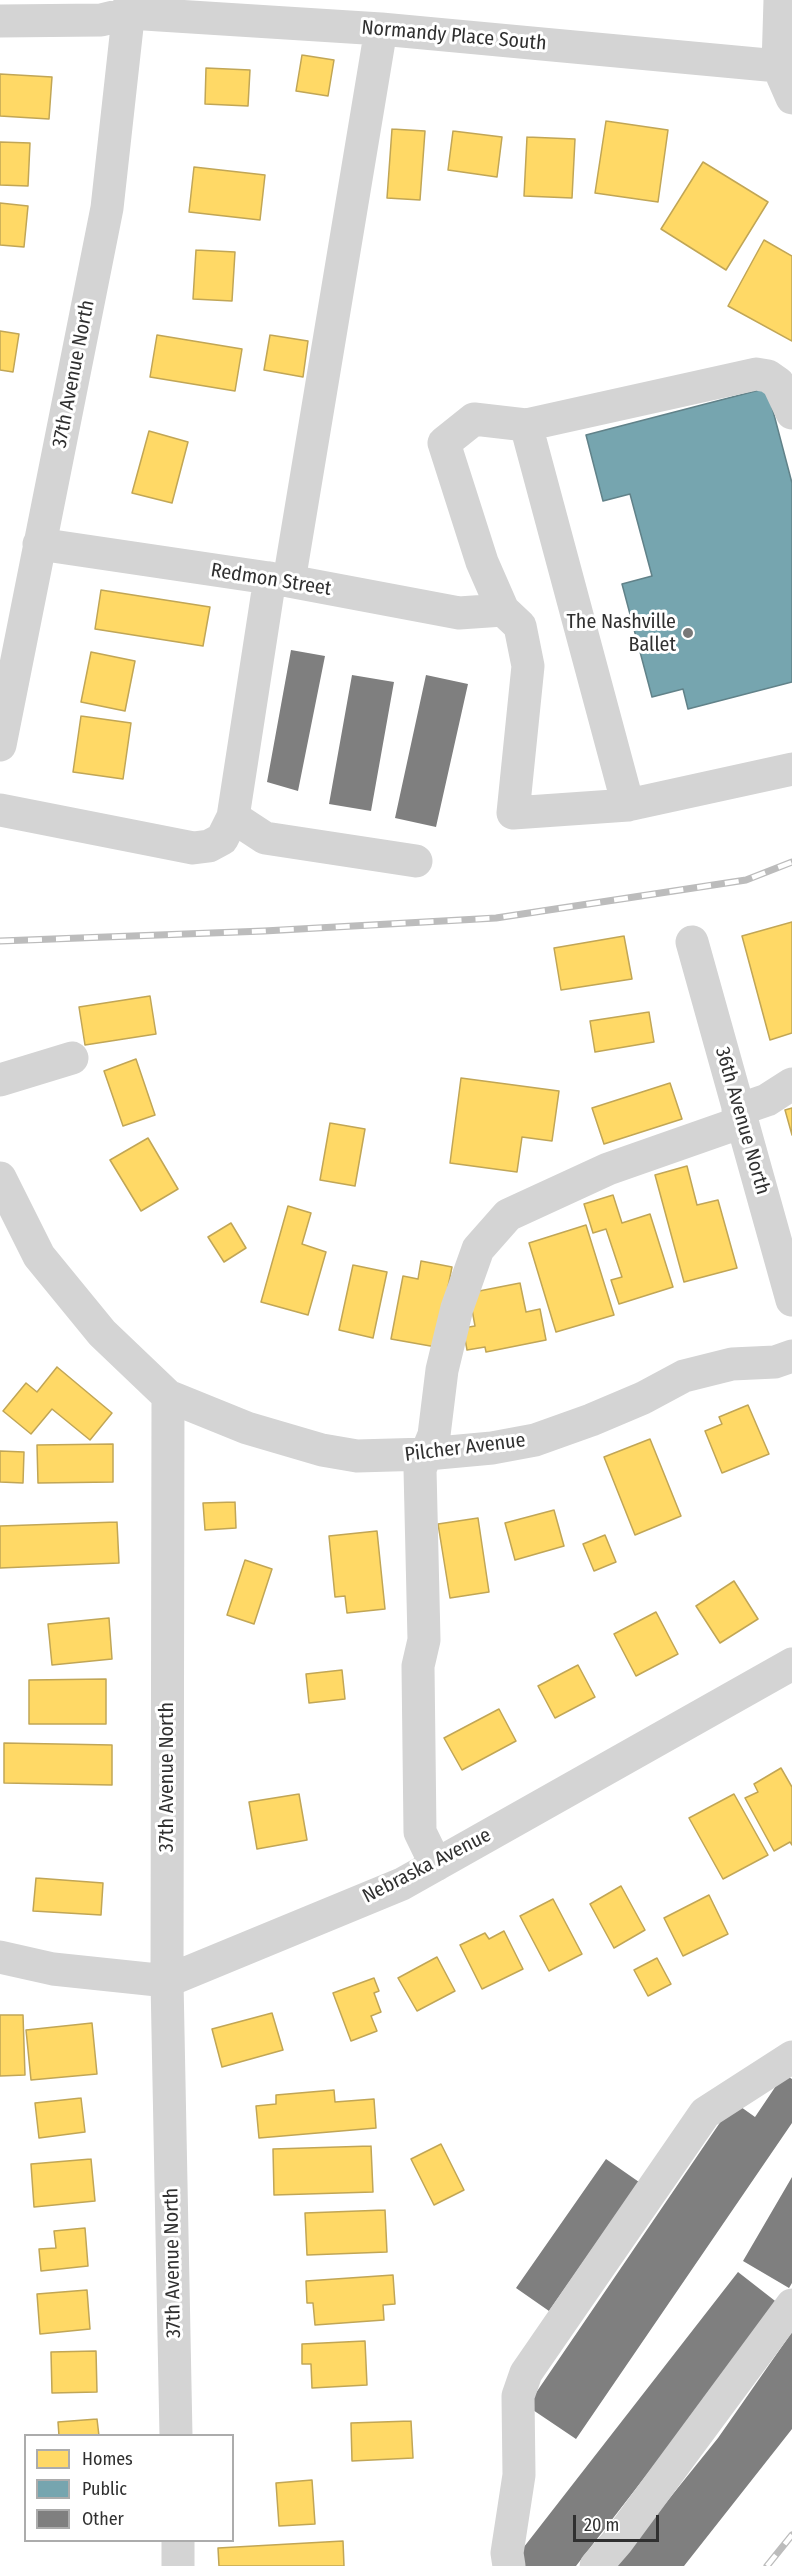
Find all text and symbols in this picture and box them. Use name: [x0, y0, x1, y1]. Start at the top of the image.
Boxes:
street label: Normandy Place South: [360, 16, 548, 56]
street label: 37th Avenue North: [48, 298, 100, 450]
street label: Redmon Street: [209, 559, 333, 601]
place label: The Nashville Ballet: [567, 610, 676, 657]
marker: The Nashville Ballet: [681, 626, 695, 640]
street label: 36th Avenue North: [709, 1045, 775, 1197]
street label: Pilcher Avenue: [403, 1429, 527, 1467]
street label: 37th Avenue North: [155, 1702, 179, 1852]
street label: Nebraska Avenue: [359, 1823, 495, 1909]
street label: 37th Avenue North: [160, 2188, 186, 2338]
legend: [24, 2434, 234, 2542]
text: Homes: [82, 2448, 133, 2470]
text: Public: [82, 2478, 127, 2500]
scale bar: [576, 2503, 662, 2541]
text: Other: [82, 2508, 124, 2530]
text: 20 m: [584, 2514, 619, 2536]

